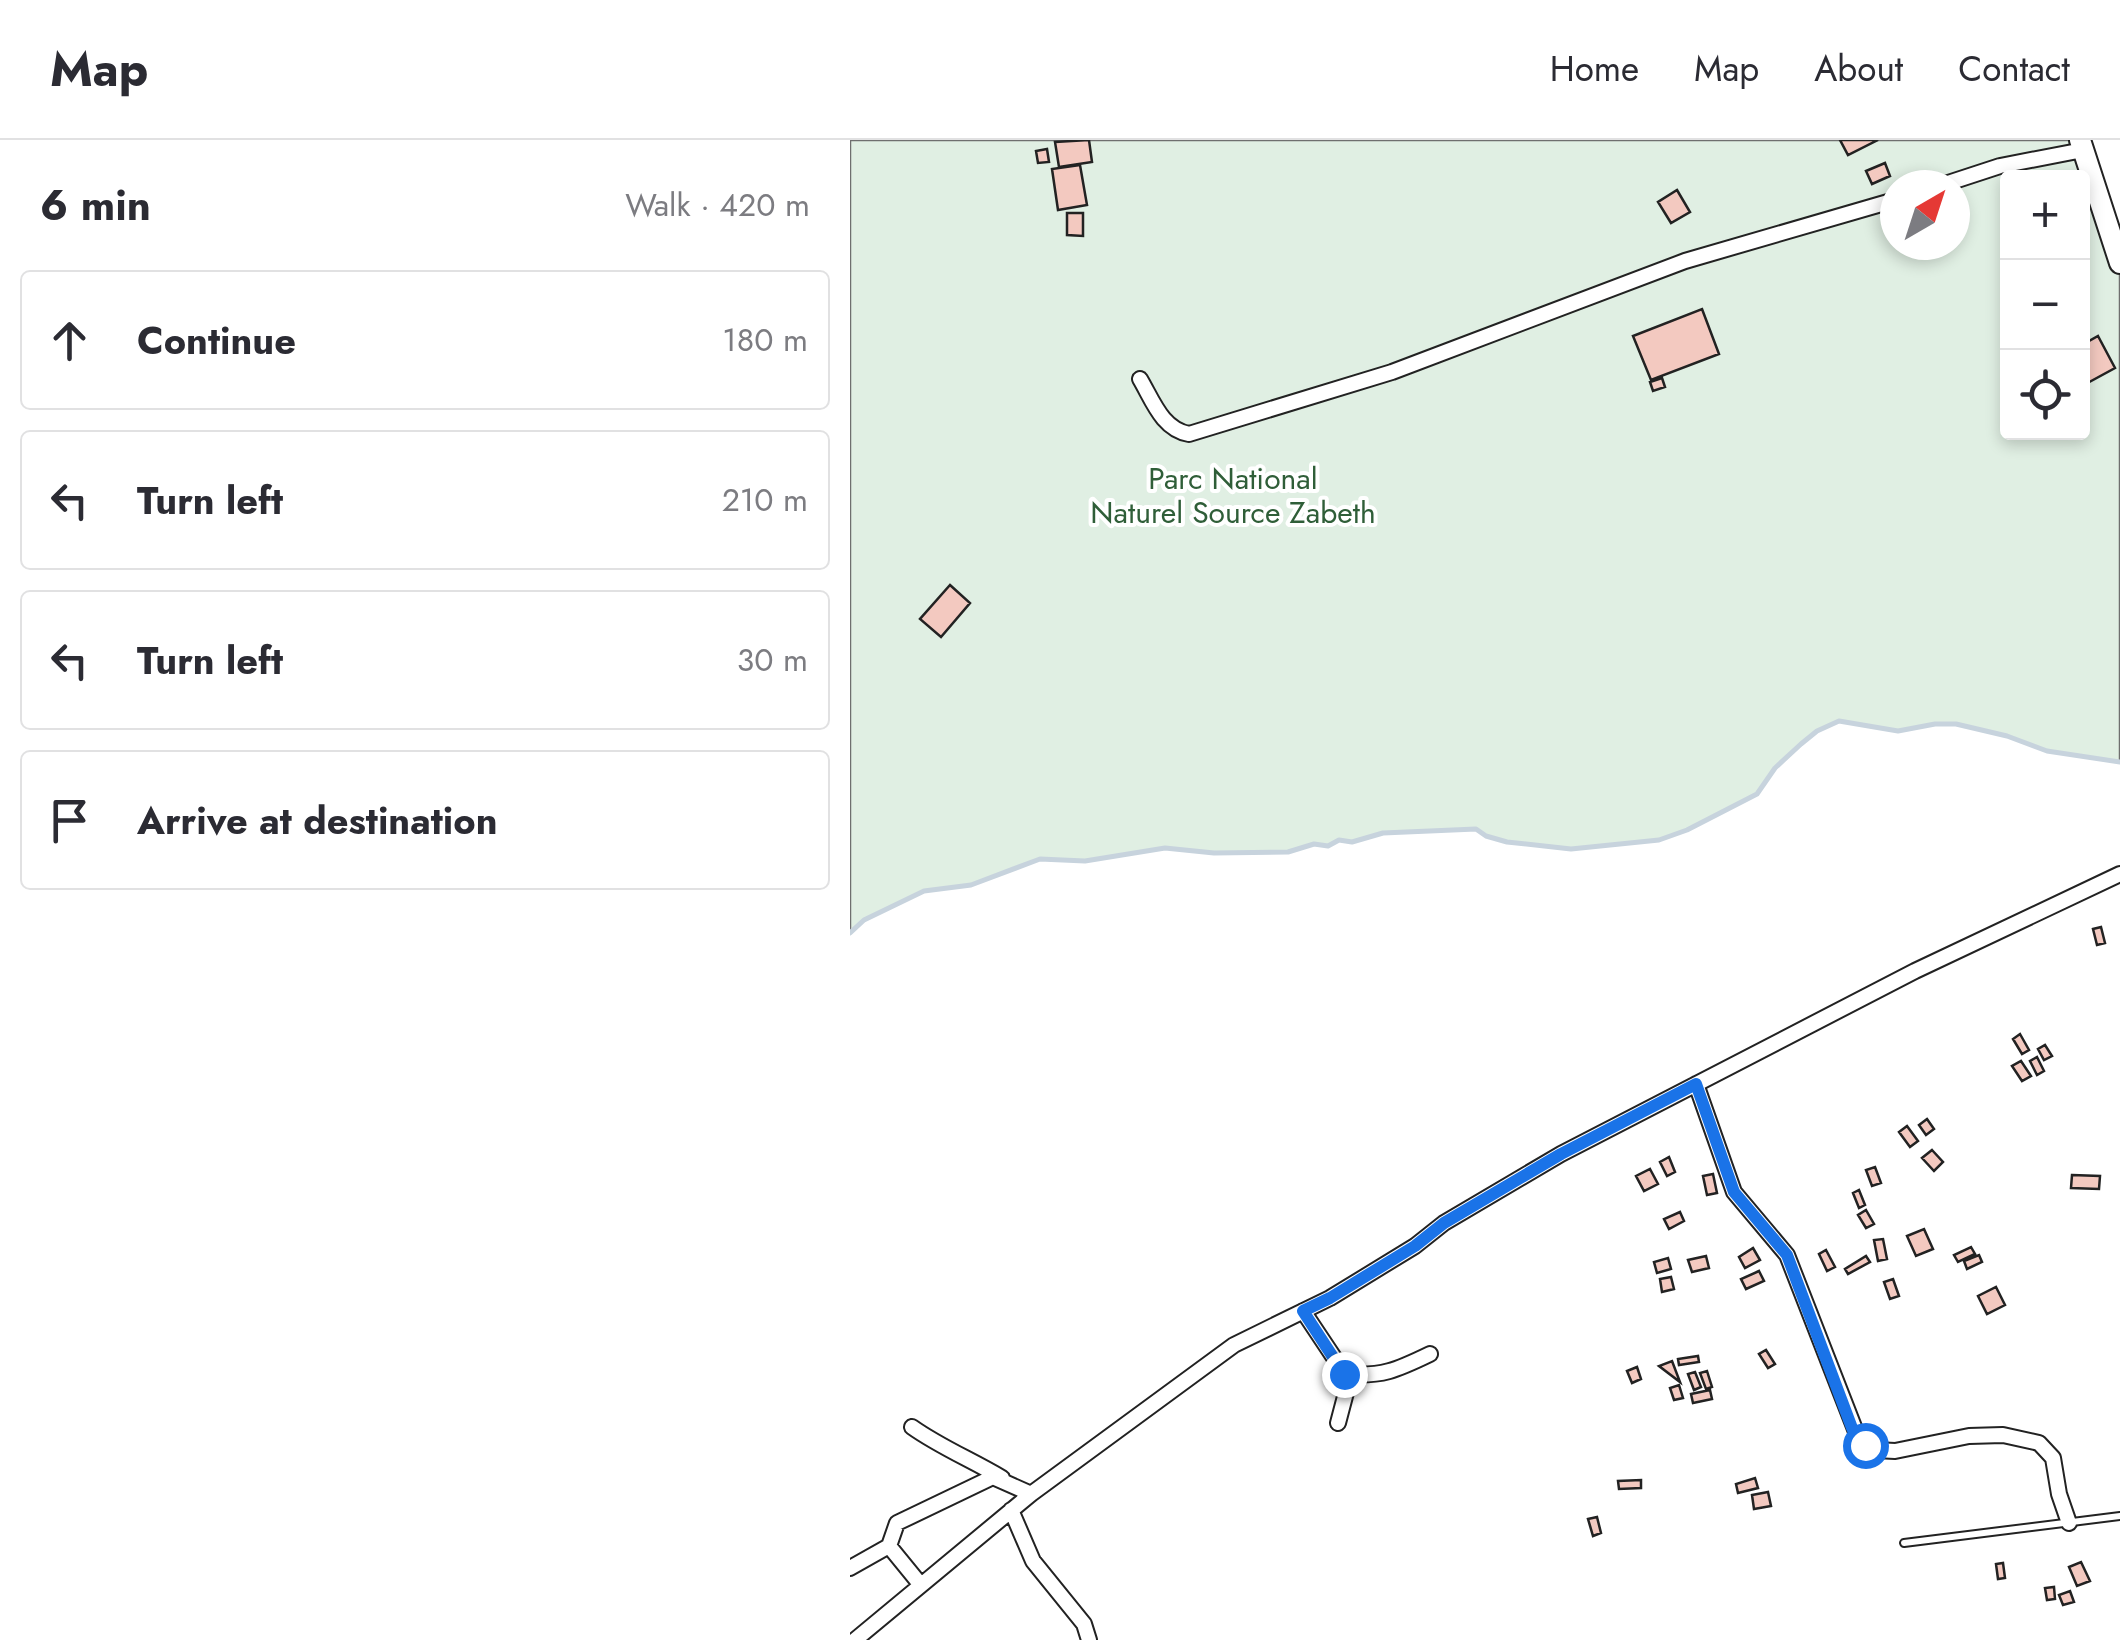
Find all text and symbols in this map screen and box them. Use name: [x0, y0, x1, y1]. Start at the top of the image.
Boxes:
text: Map: [50, 35, 148, 104]
text: Home: [1550, 44, 1639, 94]
text: Map: [1694, 44, 1759, 94]
text: About: [1814, 44, 1903, 94]
text: Contact: [1958, 44, 2070, 94]
north arrow: [1880, 170, 1970, 260]
map controls: [2000, 170, 2090, 440]
button: +: [2000, 170, 2090, 260]
text: 6 min: [40, 175, 151, 236]
text: Walk · 420 m: [625, 182, 810, 228]
button: −: [2000, 260, 2090, 350]
icon: ahead: [42, 313, 97, 368]
text: Continue: [137, 313, 296, 368]
text: 180 m: [722, 317, 808, 363]
button: locate: [2000, 350, 2090, 440]
park label: Parc National Naturel Source Zabeth: [1090, 457, 1376, 534]
icon: left: [42, 473, 97, 528]
text: Turn left: [137, 473, 283, 528]
text: 210 m: [722, 477, 808, 523]
icon: left: [42, 633, 97, 688]
text: Turn left: [137, 633, 283, 688]
text: 30 m: [737, 637, 808, 683]
icon: arrive: [42, 793, 97, 848]
text: Arrive at destination: [137, 793, 498, 848]
route end: [1322, 1352, 1368, 1398]
route start: [1843, 1423, 1889, 1469]

